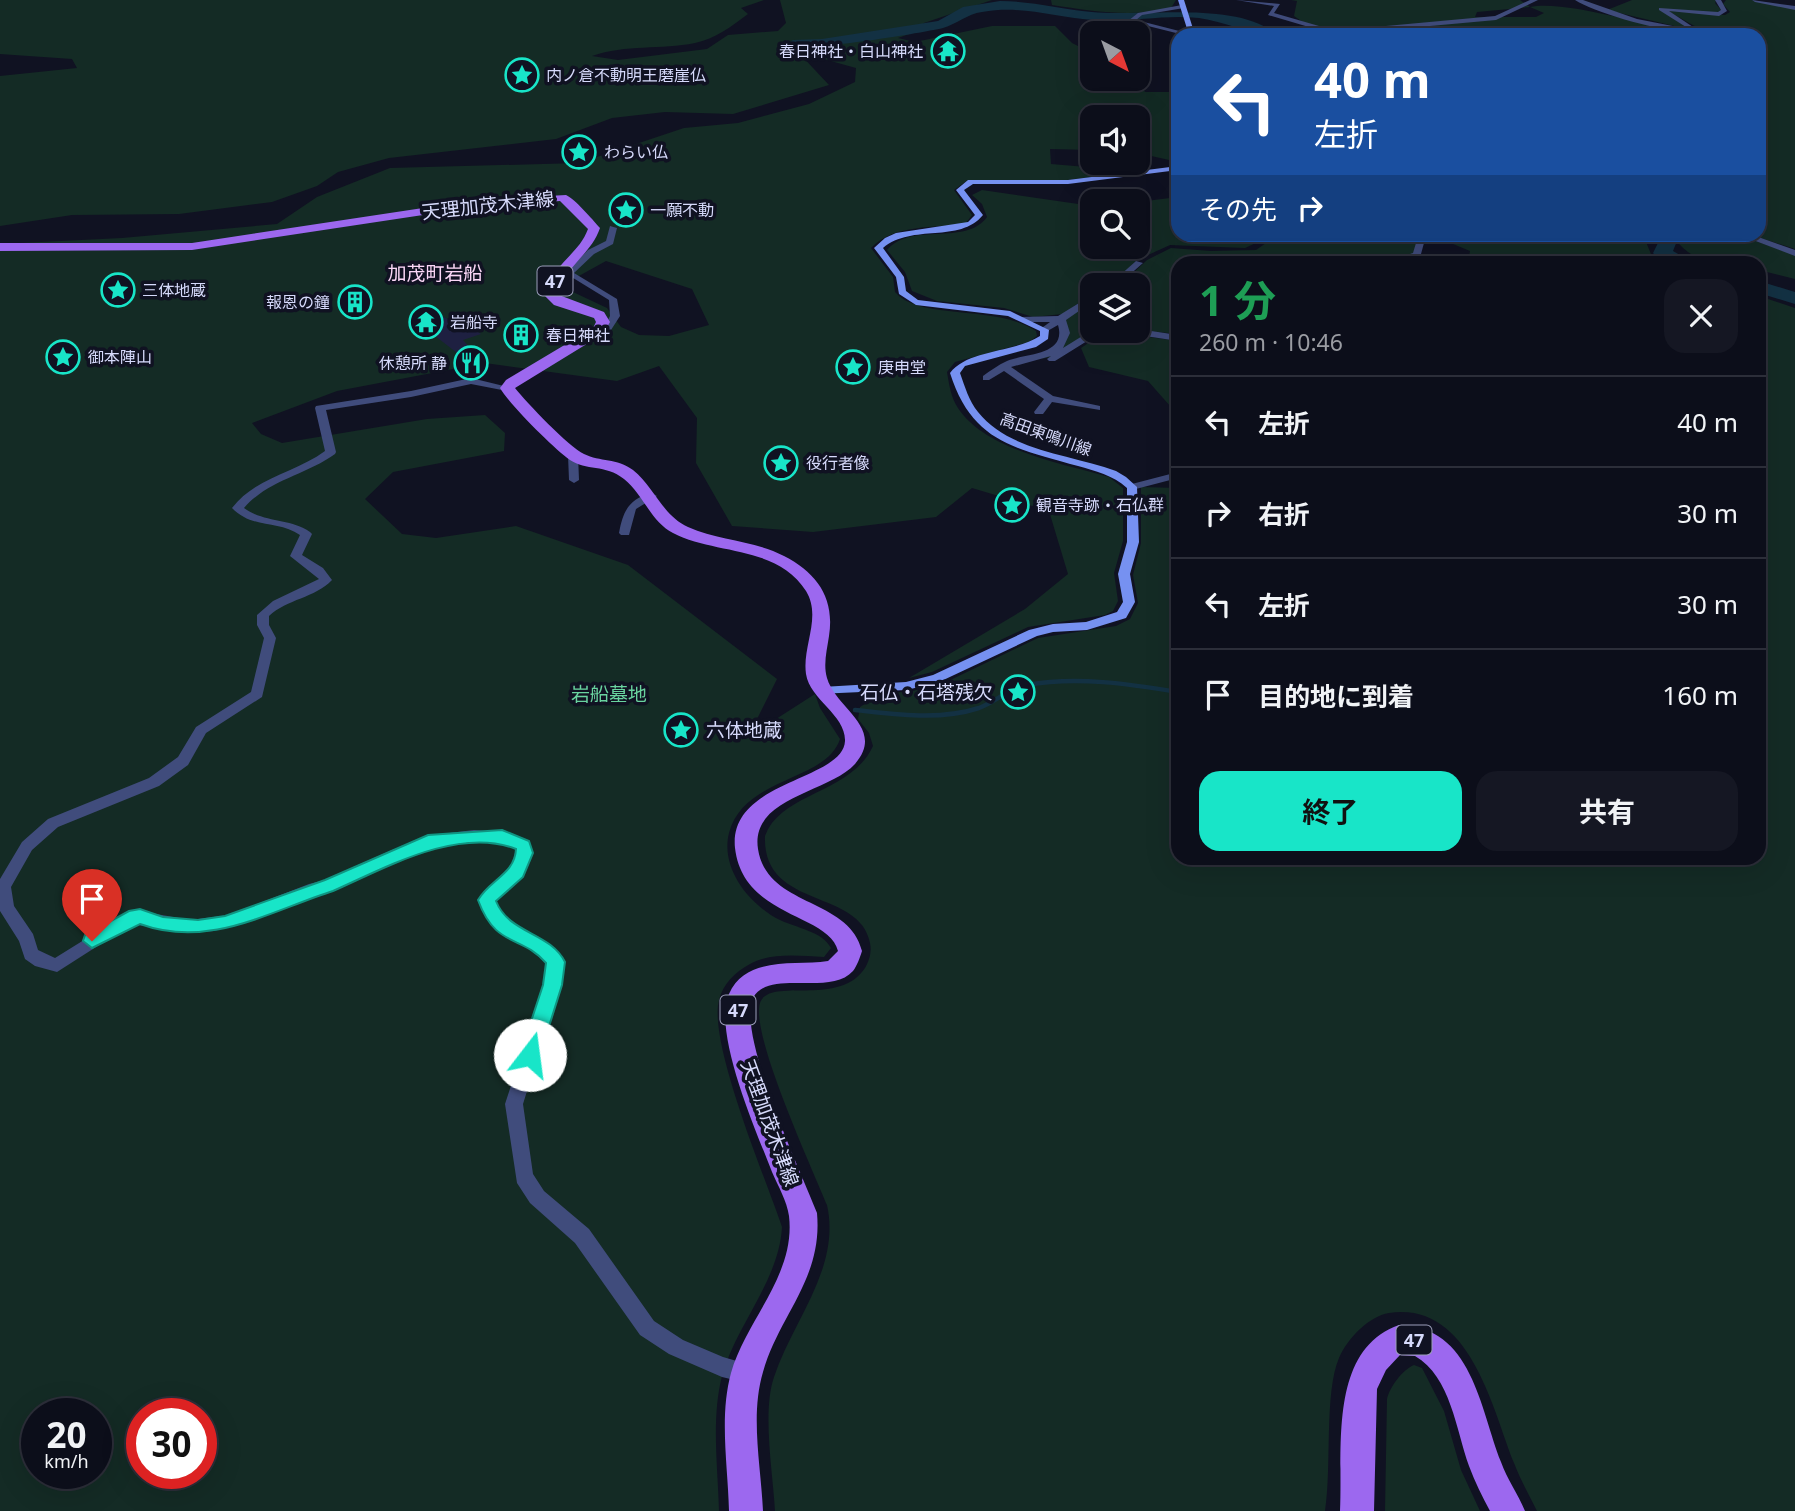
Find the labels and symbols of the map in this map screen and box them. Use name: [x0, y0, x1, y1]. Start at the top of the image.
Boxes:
north arrow: [1080, 21, 1150, 91]
temple icon: 春日神社・白山神社: [929, 32, 967, 70]
place label: 春日神社・白山神社: [779, 40, 923, 62]
place icon: 内ノ倉不動明王磨崖仏: [503, 56, 541, 94]
place label: 内ノ倉不動明王磨崖仏: [546, 64, 706, 86]
place icon: わらい仏: [560, 133, 598, 171]
place label: わらい仏: [604, 141, 668, 163]
street label: 天理加茂木津線: [420, 185, 556, 225]
place icon: 一願不動: [607, 191, 645, 229]
place label: 一願不動: [650, 199, 714, 221]
district label: 加茂町岩船: [387, 260, 483, 286]
road number: 47: [538, 267, 572, 296]
place icon: 三体地蔵: [99, 271, 137, 309]
place label: 三体地蔵: [142, 279, 206, 301]
building icon: 報恩の鐘: [336, 283, 374, 321]
place label: 報恩の鐘: [266, 291, 330, 313]
temple icon: 岩船寺: [407, 303, 445, 341]
place label: 岩船寺: [450, 311, 498, 333]
building icon: 春日神社: [502, 316, 540, 354]
place label: 春日神社: [546, 324, 610, 346]
place icon: 御本陣山: [44, 338, 82, 376]
restaurant icon: 休憩所 静: [452, 344, 490, 382]
place label: 御本陣山: [88, 346, 152, 368]
place icon: 庚申堂: [834, 348, 872, 386]
place label: 休憩所 静: [379, 352, 447, 374]
place label: 庚申堂: [878, 356, 926, 378]
street label: 高田東鳴川線: [997, 407, 1095, 461]
place icon: 役行者像: [762, 444, 800, 482]
place label: 役行者像: [806, 452, 870, 474]
place icon: 観音寺跡・石仏群: [993, 486, 1031, 524]
place label: 観音寺跡・石仏群: [1036, 494, 1164, 516]
place icon: 石仏・石塔残欠: [999, 673, 1037, 711]
place label: 石仏・石塔残欠: [860, 679, 993, 705]
park label: 岩船墓地: [571, 681, 647, 707]
place icon: 六体地蔵: [662, 711, 700, 749]
place label: 六体地蔵: [706, 717, 782, 743]
pin: [62, 869, 122, 941]
road number: 47: [720, 995, 756, 1024]
position arrow: [493, 1018, 567, 1092]
street label: 天理加茂木津線: [735, 1056, 805, 1190]
road number: 47: [1396, 1325, 1432, 1354]
speed limit sign: 30: [126, 1398, 217, 1489]

